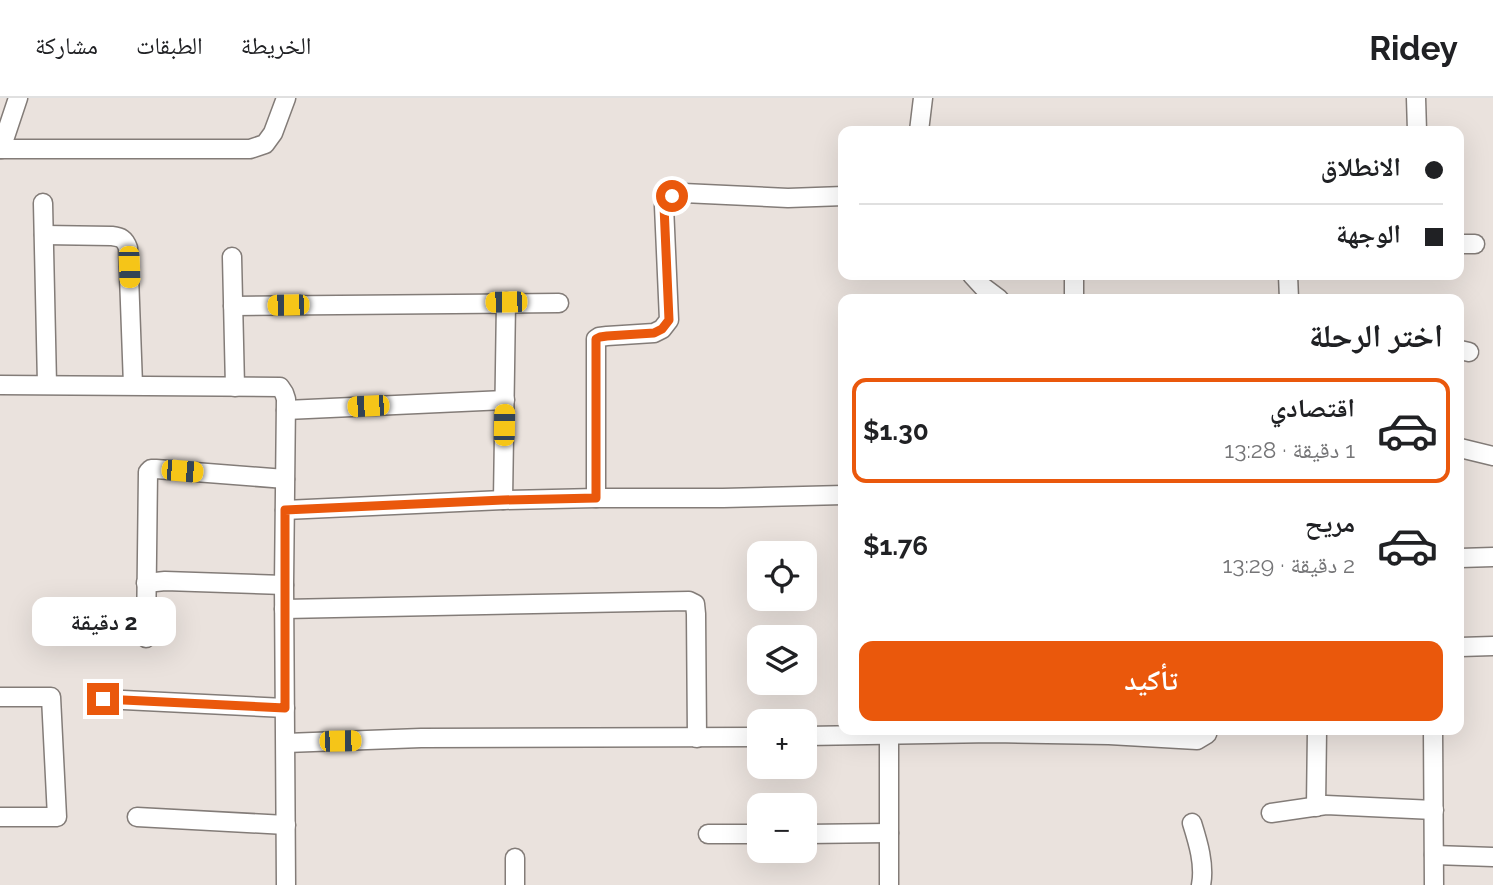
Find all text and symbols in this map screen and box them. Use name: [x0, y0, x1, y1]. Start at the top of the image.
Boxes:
text: Ridey: [1369, 29, 1458, 68]
text: مشاركة: [35, 31, 98, 60]
text: الطبقات: [136, 31, 203, 60]
text: الخريطة: [241, 31, 311, 60]
text: الانطلاق: [1321, 152, 1401, 182]
route start: [656, 180, 688, 212]
text: الوجهة: [1336, 219, 1401, 249]
car: [118, 246, 141, 288]
car: [485, 291, 528, 313]
car: [267, 294, 310, 316]
text: اختر الرحلة: [1309, 317, 1443, 354]
text: اقتصادي: [1270, 393, 1355, 423]
car: [347, 394, 390, 418]
icon: car: [1376, 399, 1439, 462]
car: [494, 404, 515, 446]
text: $1.30: [863, 416, 929, 446]
text: 1 دقيقة · 13:28: [1224, 436, 1355, 463]
car: [161, 459, 204, 483]
text: مريح: [1305, 508, 1355, 538]
icon: car: [1376, 514, 1439, 577]
text: $1.76: [863, 531, 928, 561]
map controls: [747, 541, 817, 863]
button: locate: [747, 541, 817, 611]
text: 2 دقيقة · 13:29: [1222, 551, 1355, 578]
callout: 2 دقيقة: [31, 598, 175, 646]
text: 2 دقيقة: [71, 608, 137, 635]
button: layers: [747, 625, 817, 695]
button: تأكيد: [859, 641, 1443, 721]
route end: [87, 683, 119, 715]
button: +: [747, 709, 817, 779]
car: [319, 730, 362, 752]
button: −: [747, 793, 817, 863]

